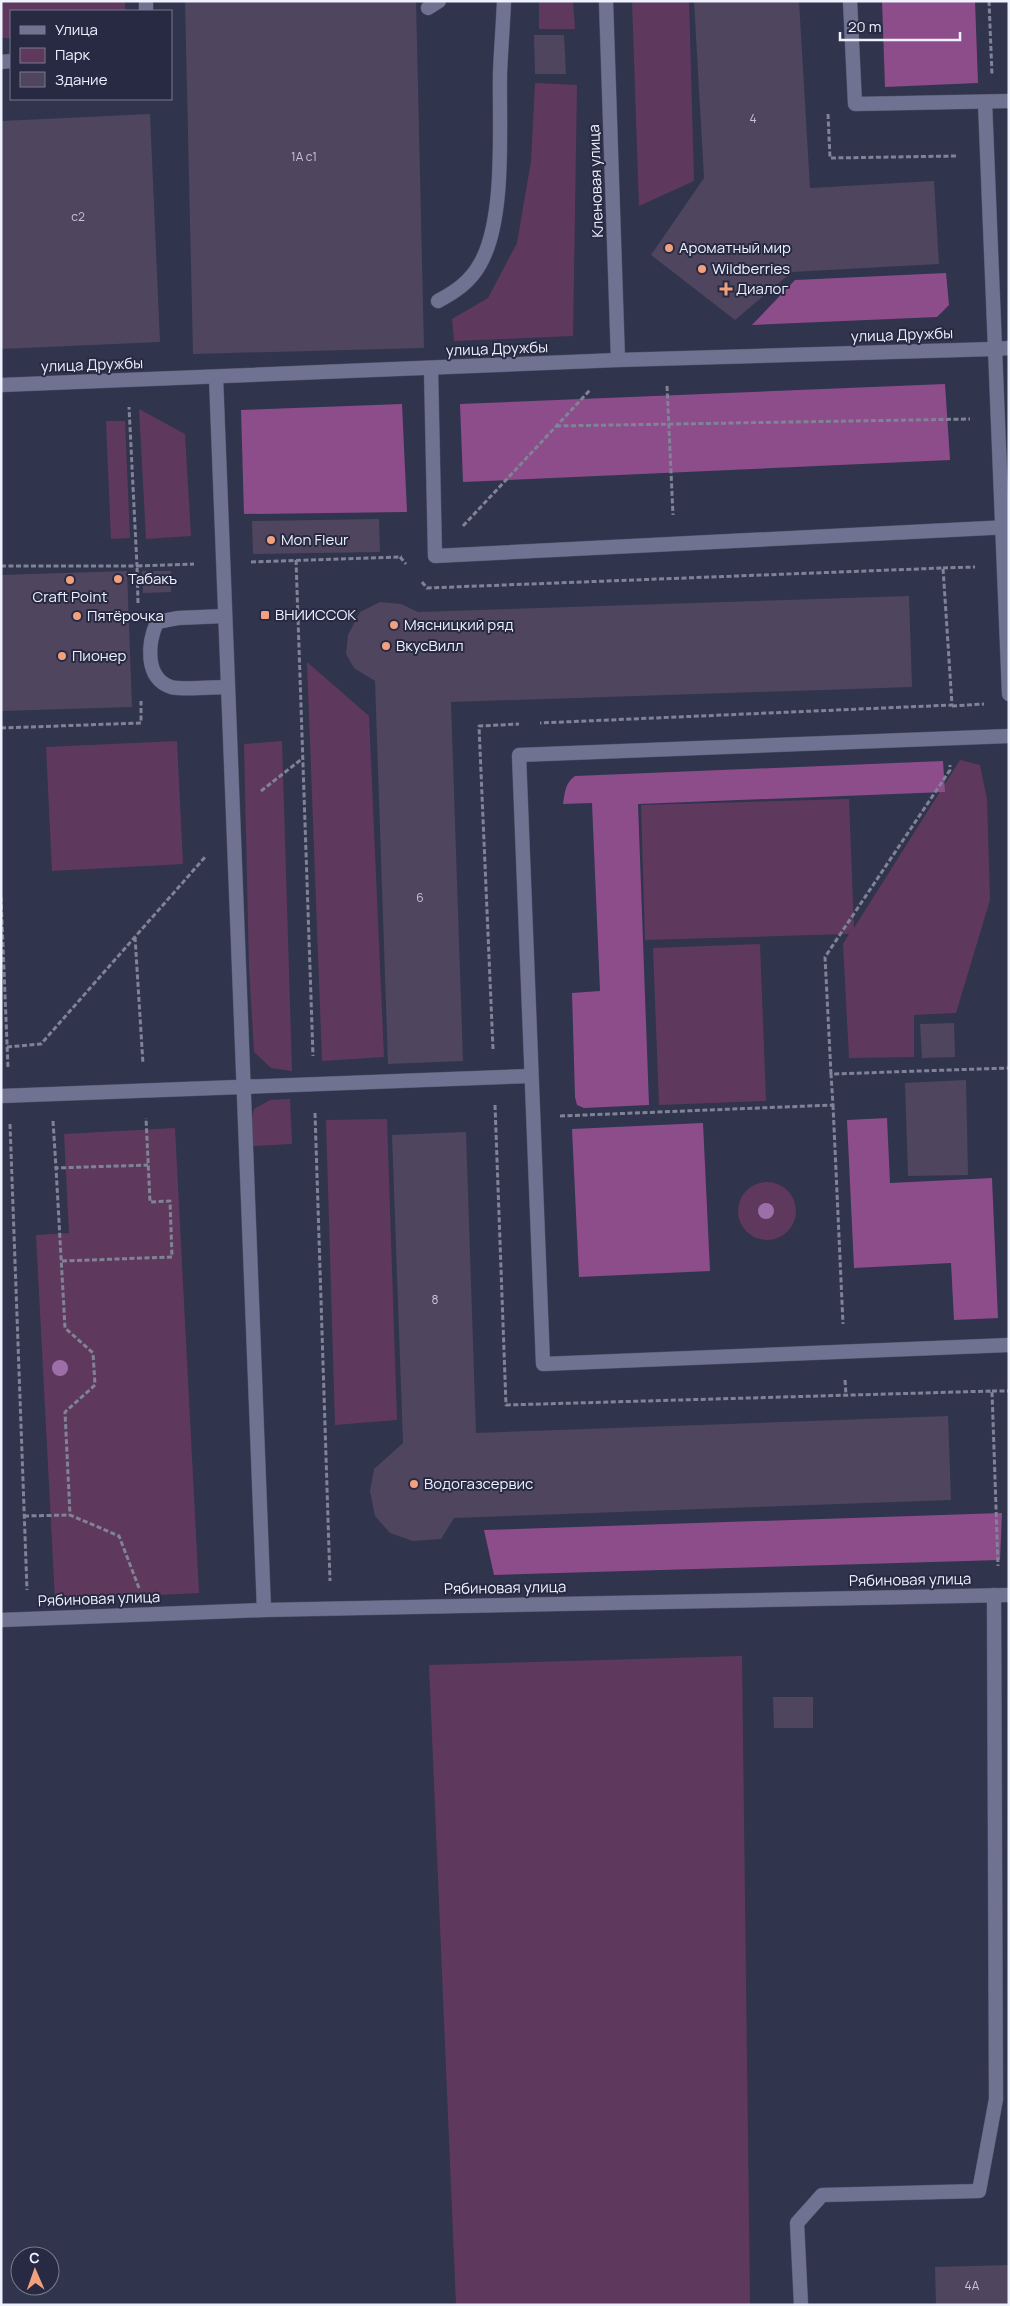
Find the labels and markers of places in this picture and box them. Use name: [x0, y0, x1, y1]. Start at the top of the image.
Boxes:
place label: Ароматный мир: [679, 237, 791, 258]
marker: Ароматный мир: [663, 242, 675, 254]
place label: Wildberries: [712, 258, 790, 279]
marker: Wildberries: [696, 263, 708, 275]
place label: Диалог: [736, 278, 788, 299]
marker: Диалог: [720, 283, 732, 295]
place label: Mon Fleur: [281, 529, 349, 550]
marker: Mon Fleur: [265, 534, 277, 546]
place label: Табакъ: [128, 568, 177, 589]
marker: Табакъ: [112, 573, 124, 585]
marker: Craft Point: [64, 574, 76, 586]
place label: Craft Point: [33, 586, 107, 607]
place label: ВНИИССОК: [275, 604, 356, 625]
place label: Пятёрочка: [87, 605, 164, 626]
marker: ВНИИССОК: [259, 609, 271, 621]
marker: Пятёрочка: [71, 610, 83, 622]
place label: Мясницкий ряд: [404, 614, 514, 635]
marker: Мясницкий ряд: [388, 619, 400, 631]
place label: ВкусВилл: [396, 635, 464, 656]
marker: ВкусВилл: [380, 640, 392, 652]
place label: Пионер: [72, 645, 126, 666]
marker: Пионер: [56, 650, 68, 662]
place label: Водогазсервис: [424, 1473, 533, 1494]
marker: Водогазсервис: [408, 1478, 420, 1490]

